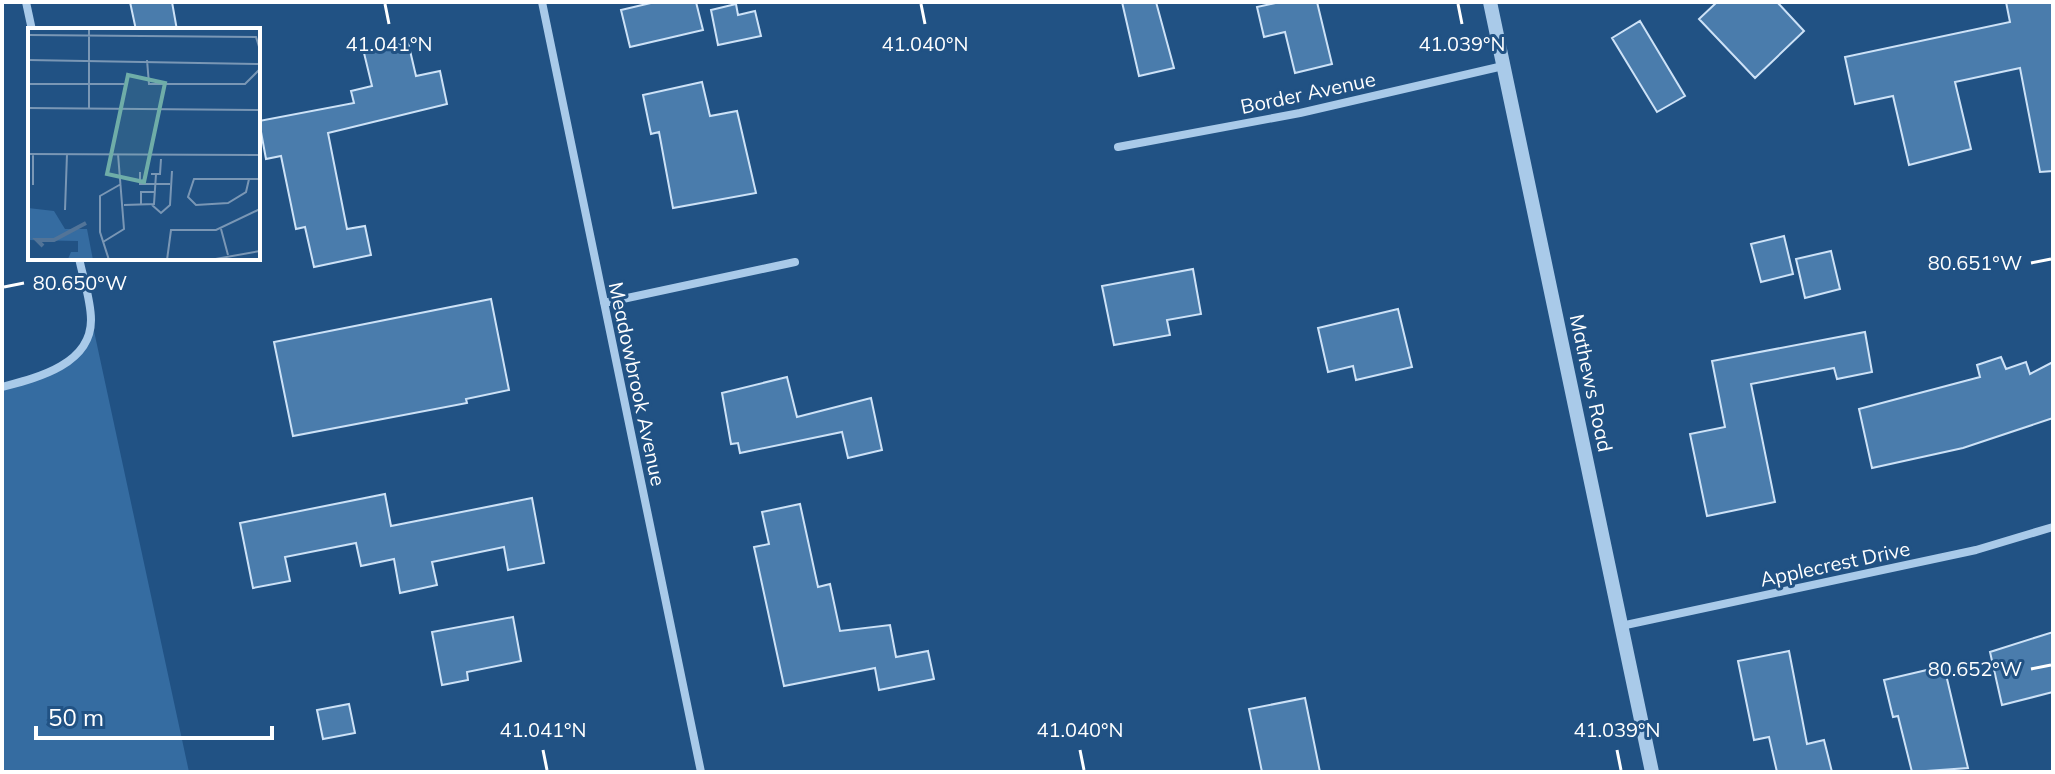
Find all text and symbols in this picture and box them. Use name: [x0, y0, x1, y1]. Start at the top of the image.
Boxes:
inset map: [28, 28, 260, 260]
text: 41.041°N: [346, 31, 432, 56]
text: 41.040°N: [882, 31, 968, 56]
text: 41.039°N: [1419, 31, 1505, 56]
street label: Border Avenue: [1238, 66, 1378, 119]
text: 80.651°W: [1928, 250, 2022, 275]
text: 80.650°W: [33, 270, 127, 295]
street label: Meadowbrook Avenue: [604, 280, 671, 488]
street label: Mathews Road: [1565, 312, 1618, 454]
street label: Applecrest Drive: [1758, 535, 1912, 592]
text: 80.652°W: [1928, 656, 2022, 681]
scale bar: [36, 690, 272, 740]
text: 50 m: [48, 702, 104, 732]
text: 41.041°N: [500, 717, 586, 742]
text: 41.040°N: [1037, 717, 1123, 742]
text: 41.039°N: [1574, 717, 1660, 742]

